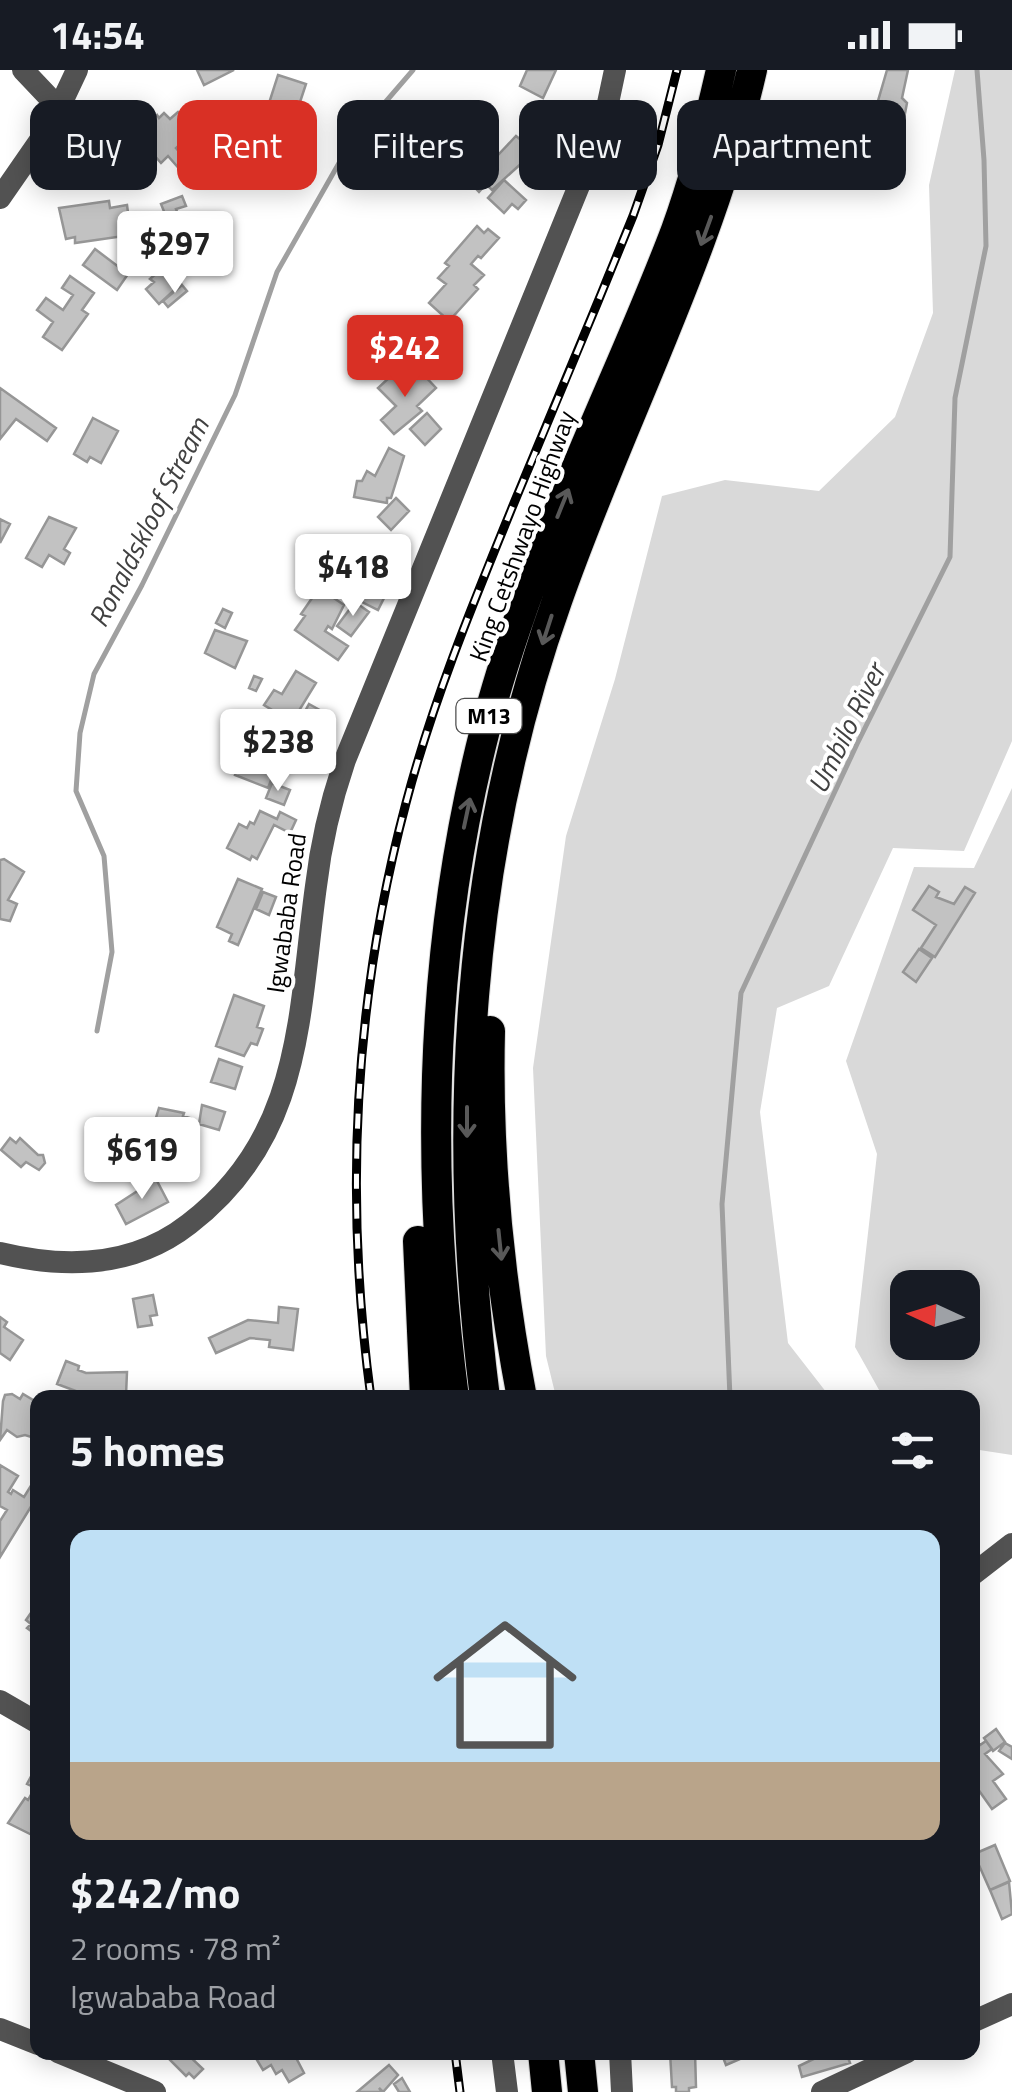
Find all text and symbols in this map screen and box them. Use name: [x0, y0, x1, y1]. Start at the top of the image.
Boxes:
text: 14:54: [50, 6, 145, 64]
chip: Buy: [30, 100, 157, 190]
chip: Rent: [177, 100, 317, 190]
chip: Filters: [337, 100, 499, 190]
chip: New: [519, 100, 657, 190]
chip: Apartment: [677, 100, 906, 190]
pin: $297: [116, 211, 234, 296]
one-way arrow: [696, 214, 714, 245]
text: $297: [139, 219, 211, 267]
pin: $242: [346, 315, 464, 400]
text: $242: [369, 323, 441, 371]
street label: King Cetshwayo Highway: [459, 405, 585, 667]
water label: Ronaldskloof Stream: [77, 409, 220, 634]
one-way arrow: [555, 488, 573, 519]
pin: $418: [294, 534, 412, 619]
text: $418: [317, 542, 389, 590]
one-way arrow: [537, 614, 555, 646]
water label: Umbilo River: [796, 653, 897, 800]
road number: M13: [456, 699, 522, 733]
pin: $238: [219, 709, 337, 794]
text: $238: [242, 717, 314, 765]
one-way arrow: [459, 798, 478, 830]
street label: Igwababa Road: [256, 831, 316, 995]
one-way arrow: [458, 1104, 476, 1137]
pin: $619: [83, 1117, 201, 1202]
text: $619: [106, 1125, 178, 1173]
one-way arrow: [491, 1229, 510, 1261]
north arrow: [890, 1270, 980, 1360]
map controls: [890, 1270, 980, 1360]
text: 5 homes: [70, 1418, 225, 1482]
icon: filters: [885, 1423, 940, 1478]
icon: home: [415, 1595, 595, 1775]
text: $242/mo: [70, 1860, 240, 1924]
text: 2 rooms · 78 m²: [70, 1924, 281, 1972]
text: Igwababa Road: [70, 1972, 276, 2020]

